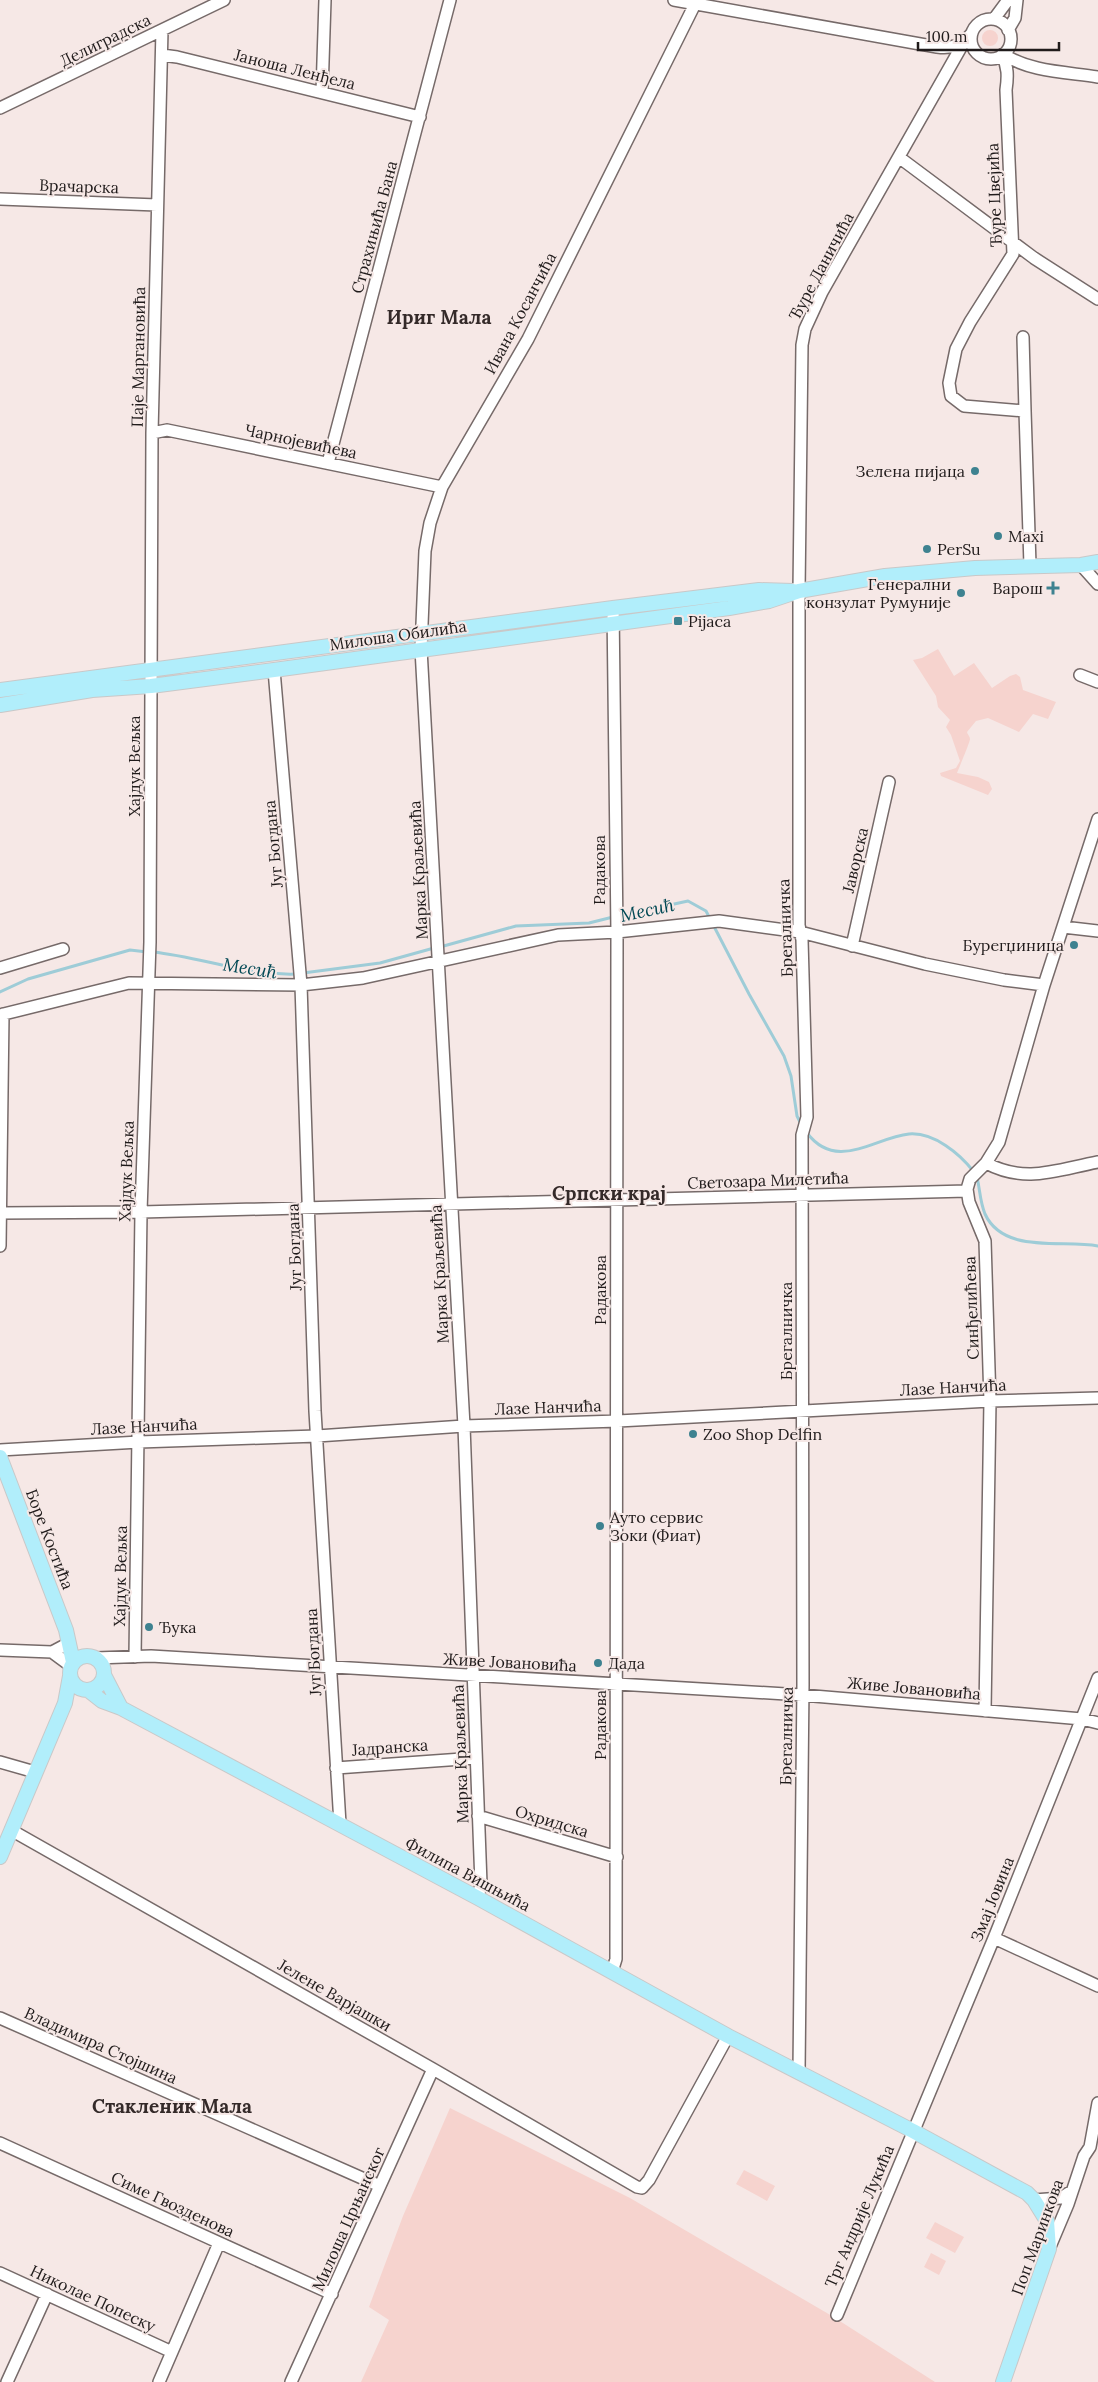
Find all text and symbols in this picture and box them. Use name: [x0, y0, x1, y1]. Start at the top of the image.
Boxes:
street label: Делиградска: [56, 9, 154, 71]
scale bar: [918, 20, 1059, 52]
text: 100 m: [926, 27, 967, 46]
street label: Јаноша Ленђела: [231, 44, 358, 94]
street label: Ђуре Цвејића: [982, 143, 1006, 247]
street label: Страхињића Бана: [347, 158, 401, 296]
street label: Врачарска: [39, 175, 119, 197]
street label: Ђуре Даничића: [784, 209, 858, 323]
street label: Ивана Косанчића: [479, 249, 561, 377]
street label: Паје Маргановића: [127, 287, 149, 427]
district label: Ириг Мала: [386, 305, 492, 329]
street label: Чарнојевићева: [243, 419, 359, 463]
place label: Зелена пијаца: [856, 461, 965, 481]
marker: Зелена пијаца: [969, 465, 981, 477]
place label: Maxi: [1008, 526, 1044, 546]
marker: Maxi: [992, 530, 1004, 542]
place label: PerSu: [937, 539, 981, 559]
marker: PerSu: [921, 543, 933, 555]
place label: Генерални конзулат Румуније: [806, 574, 951, 612]
place label: Варош: [993, 578, 1043, 598]
marker: Варош: [1047, 582, 1059, 594]
marker: Генерални конзулат Румуније: [955, 587, 967, 599]
place label: Pijaca: [688, 611, 731, 631]
street label: Милоша Обилића: [328, 615, 468, 655]
marker: Pijaca: [672, 615, 684, 627]
street label: Хајдук Вељка: [124, 715, 144, 817]
street label: Југ Богдана: [259, 799, 287, 890]
street label: Марка Краљевића: [404, 800, 432, 940]
street label: Јаворска: [838, 825, 872, 896]
street label: Радакова: [589, 835, 609, 905]
street label: Брегалничка: [773, 878, 797, 978]
water label: Месић: [618, 893, 677, 927]
place label: Бурегџиница: [962, 935, 1064, 955]
marker: Бурегџиница: [1068, 939, 1080, 951]
water label: Месић: [221, 952, 279, 984]
street label: Хајдук Вељка: [114, 1120, 138, 1222]
street label: Светозара Милетића: [687, 1167, 849, 1193]
district label: Српски крај: [552, 1181, 666, 1205]
street label: Југ Богдана: [282, 1203, 306, 1292]
street label: Марка Краљевића: [425, 1204, 453, 1344]
street label: Радакова: [590, 1255, 610, 1325]
street label: Синђелићева: [959, 1256, 983, 1360]
street label: Брегалничка: [776, 1282, 796, 1380]
street label: Лазе Нанчића: [899, 1374, 1007, 1400]
street label: Лазе Нанчића: [494, 1395, 602, 1419]
street label: Лазе Нанчића: [90, 1413, 198, 1439]
place label: Zoo Shop Delfin: [703, 1424, 822, 1444]
marker: Zoo Shop Delfin: [687, 1428, 699, 1440]
street label: Боре Костића: [22, 1486, 78, 1592]
place label: Ауто сервис Зоки (Фиат): [609, 1507, 703, 1546]
marker: Ауто сервис Зоки (Фиат): [594, 1520, 606, 1532]
street label: Хајдук Вељка: [109, 1525, 131, 1627]
street label: Југ Богдана: [301, 1608, 325, 1697]
place label: Ђука: [159, 1617, 197, 1637]
marker: Ђука: [143, 1621, 155, 1633]
street label: Живе Јовановића: [443, 1649, 577, 1675]
place label: Дада: [608, 1653, 645, 1673]
marker: Дада: [592, 1657, 604, 1669]
street label: Живе Јовановића: [846, 1672, 982, 1704]
street label: Марка Краљевића: [448, 1684, 472, 1824]
street label: Брегалничка: [775, 1686, 797, 1786]
street label: Радакова: [590, 1690, 610, 1760]
street label: Јадранска: [350, 1734, 429, 1760]
street label: Охридска: [513, 1800, 591, 1842]
street label: Филипа Вишњића: [402, 1833, 534, 1915]
street label: Змај Јовина: [966, 1853, 1018, 1945]
street label: Јелене Варјашки: [274, 1954, 395, 2036]
street label: Владимира Стојшина: [21, 2002, 181, 2088]
district label: Стакленик Мала: [92, 2094, 252, 2118]
street label: Трг Андрије Лукића: [820, 2142, 898, 2290]
street label: Милоша Црњанског: [307, 2144, 389, 2294]
street label: Симе Гвозденова: [108, 2167, 238, 2241]
street label: Поп Маринкова: [1007, 2176, 1067, 2298]
street label: Николае Попеску: [27, 2260, 159, 2336]

